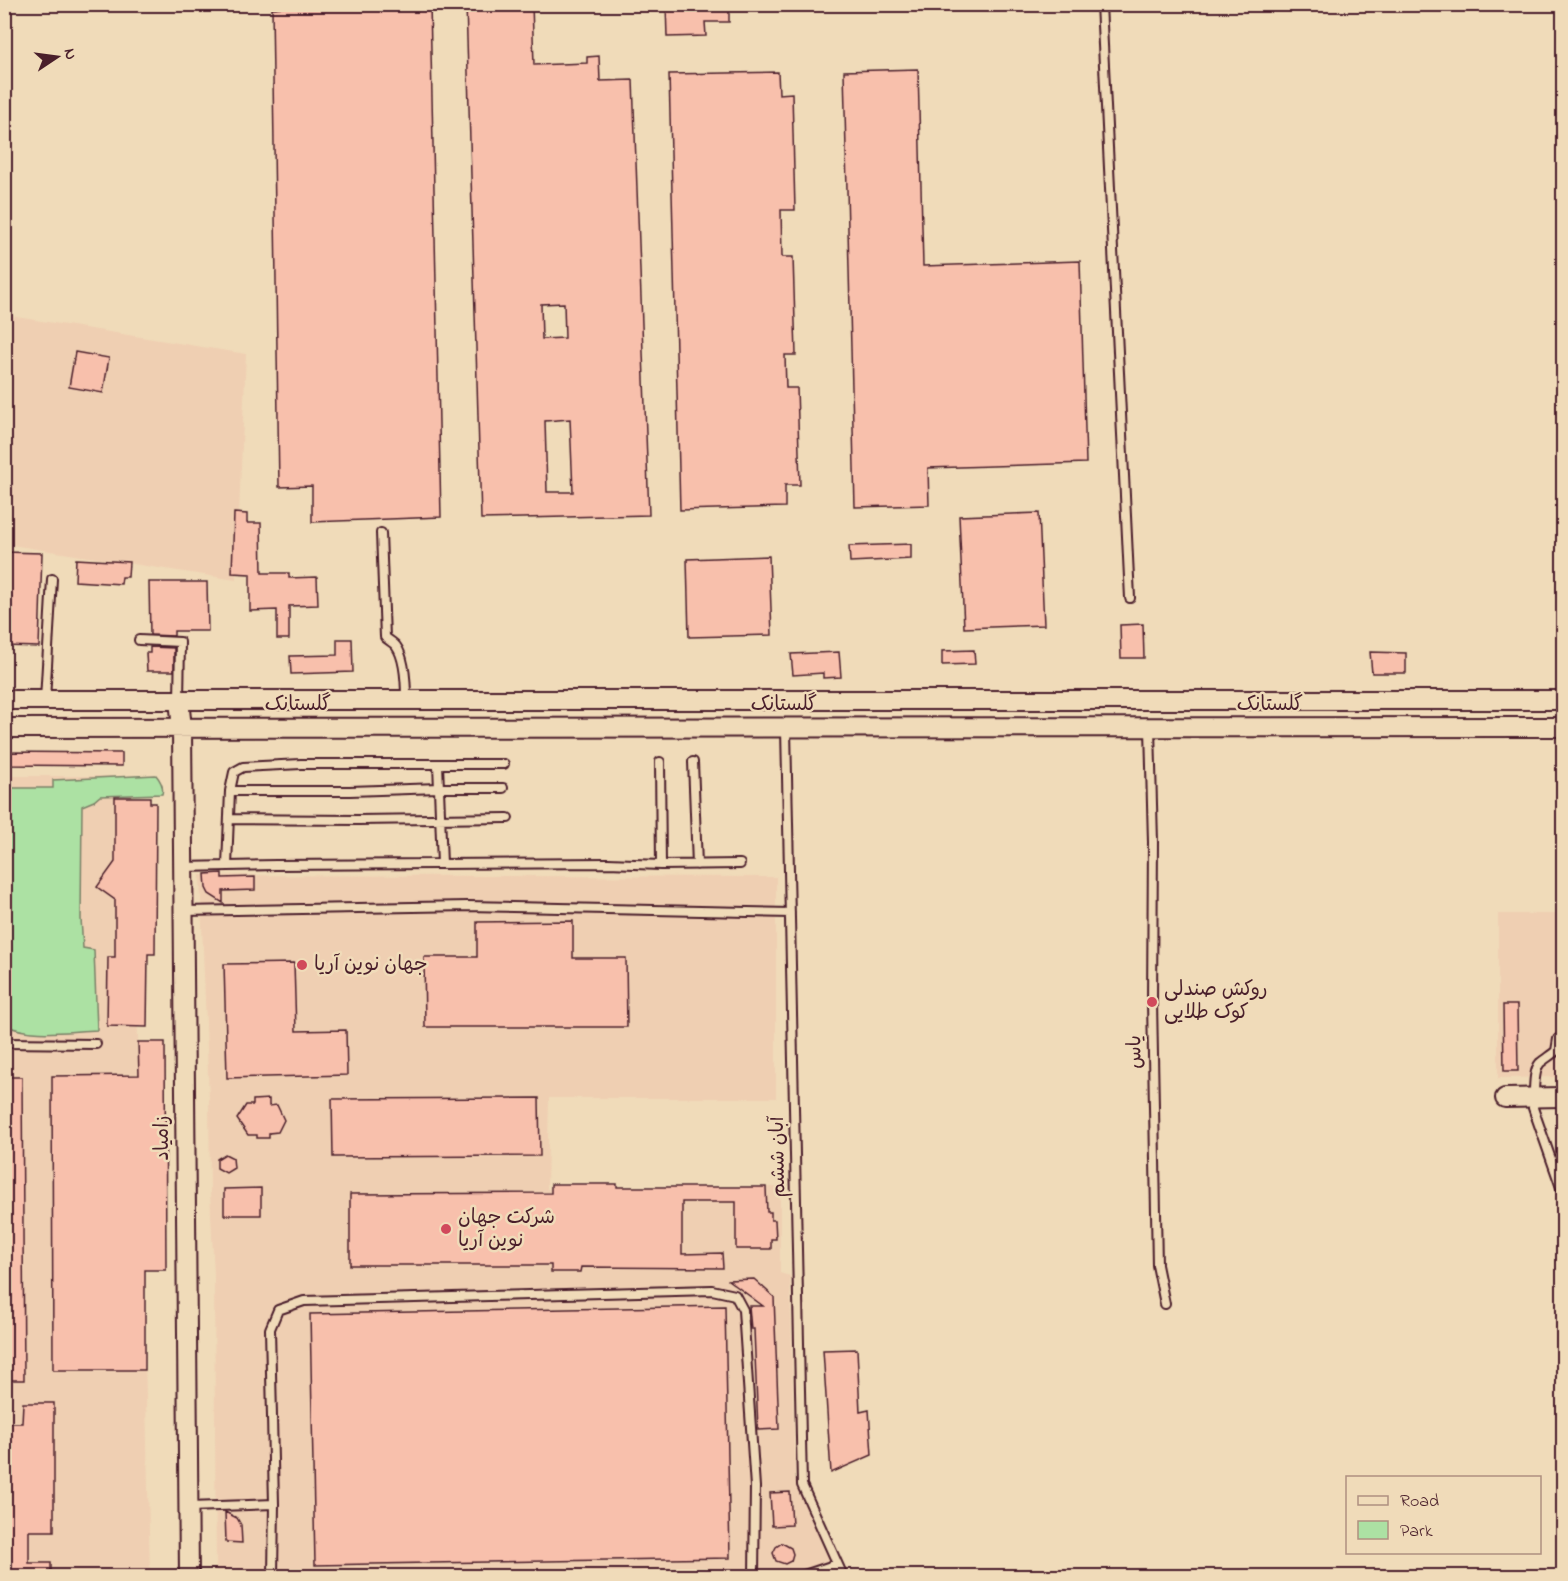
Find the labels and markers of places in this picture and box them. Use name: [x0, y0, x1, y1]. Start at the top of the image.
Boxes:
place label: جهان نوین آریا: [314, 951, 428, 980]
marker: جهان نوین آریا: [295, 958, 309, 972]
place label: روکش صندلی کوک طلایی: [1164, 976, 1268, 1028]
marker: روکش صندلی کوک طلایی: [1145, 995, 1159, 1009]
place label: شرکت جهان نوین آریا: [458, 1204, 555, 1256]
marker: شرکت جهان نوین آریا: [439, 1222, 453, 1236]

